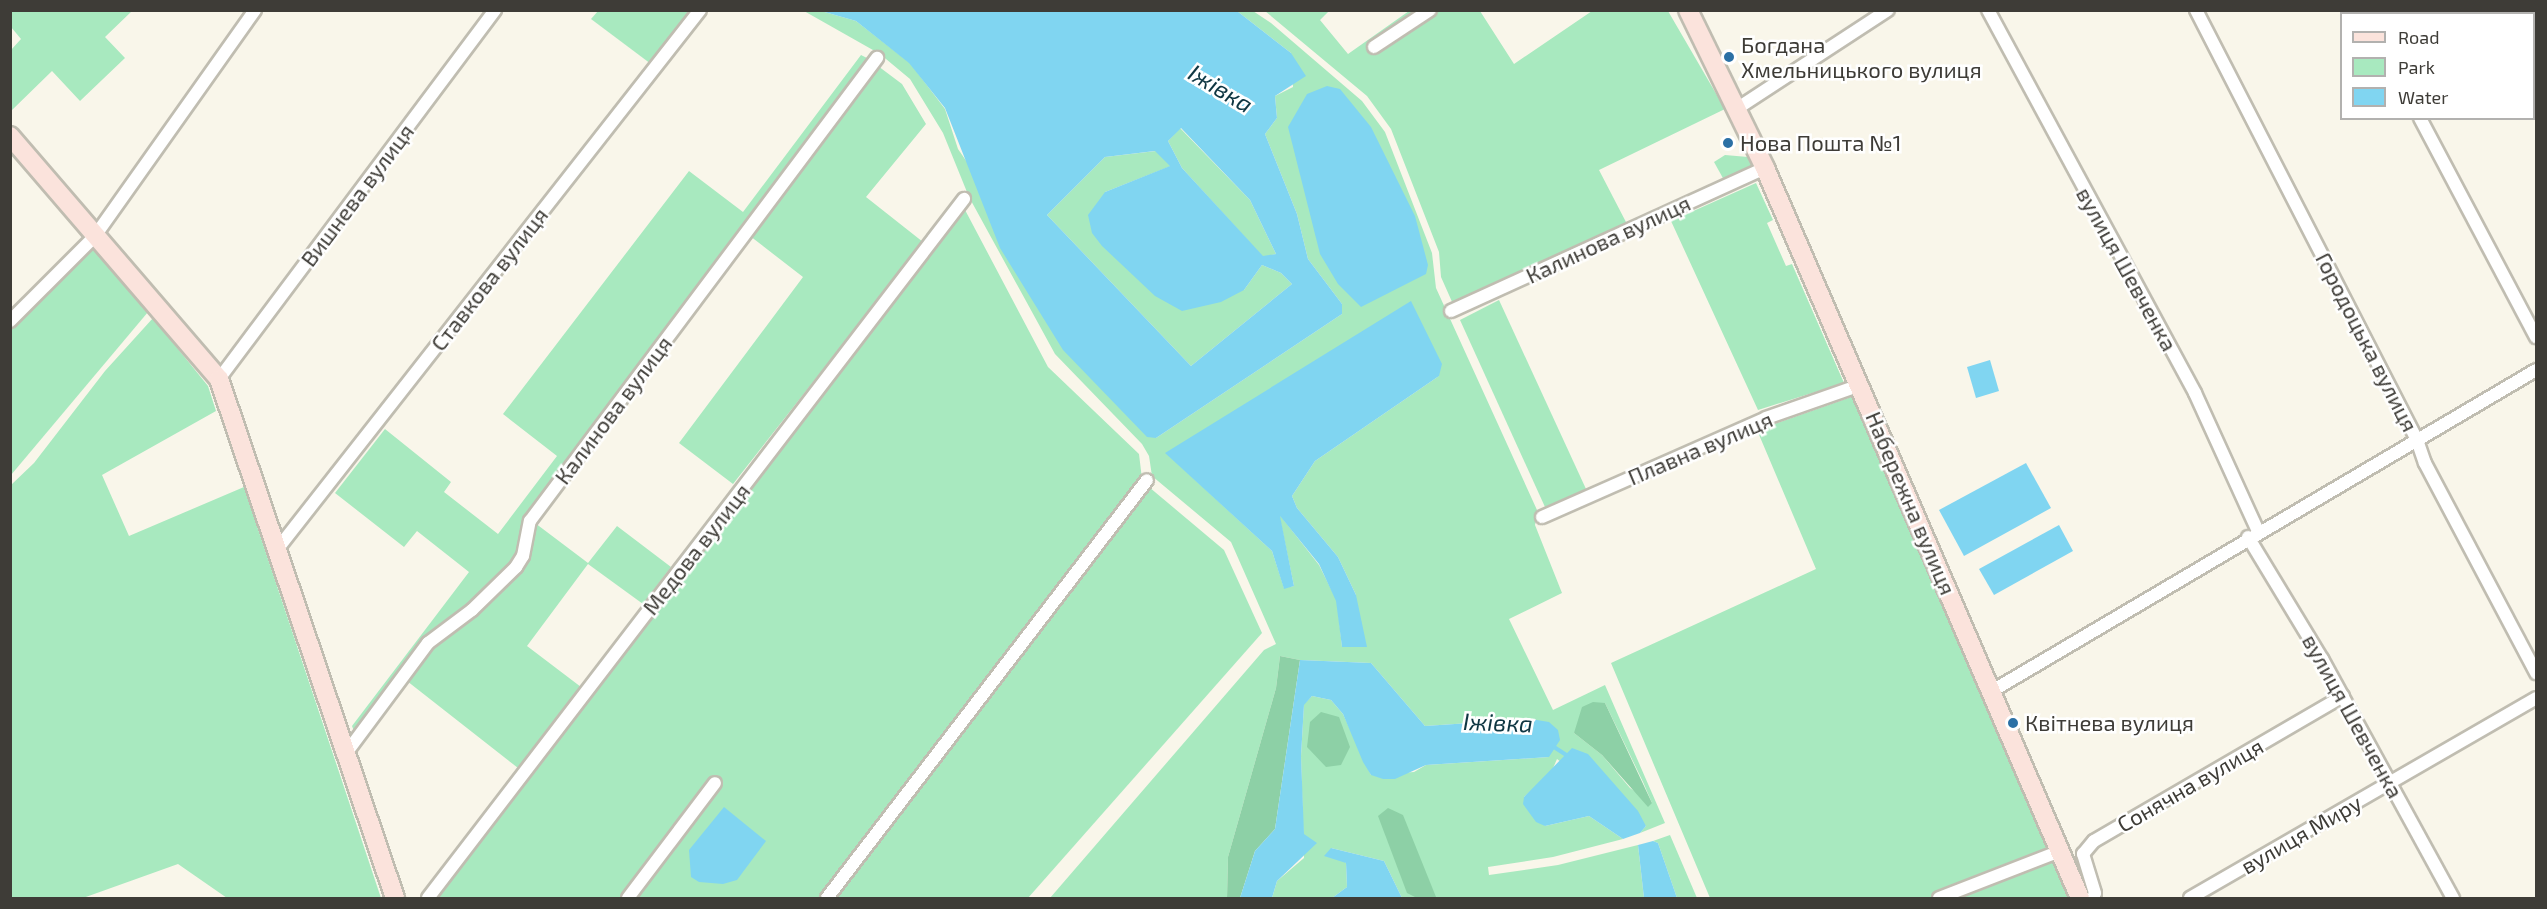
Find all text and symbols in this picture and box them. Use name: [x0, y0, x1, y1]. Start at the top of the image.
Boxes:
legend: [2340, 12, 2535, 120]
text: Road: [2398, 26, 2439, 48]
place label: Богдана Хмельницького вулиця: [1741, 31, 1982, 82]
marker: Богдана Хмельницького вулиця: [1722, 50, 1736, 64]
text: Park: [2398, 56, 2435, 78]
water label: Іжівка: [1184, 58, 1258, 118]
text: Water: [2398, 86, 2448, 108]
street label: Вишнева вулиця: [295, 119, 419, 271]
place label: Нова Пошта №1: [1740, 130, 1902, 156]
marker: Нова Пошта №1: [1721, 136, 1735, 150]
street label: вулиця Шевченка: [2071, 183, 2183, 355]
street label: Калинова вулиця: [1522, 189, 1694, 289]
street label: Ставкова вулиця: [425, 202, 553, 356]
street label: Городоцька вулиця: [2310, 248, 2424, 436]
street label: Калинова вулиця: [549, 331, 677, 489]
street label: Плавна вулиця: [1624, 406, 1776, 490]
street label: Набережна вулиця: [1860, 407, 1962, 599]
street label: Медова вулиця: [637, 478, 755, 620]
street label: вулиця Шевченка: [2297, 630, 2409, 802]
water label: Іжівка: [1463, 706, 1533, 738]
place label: Квітнева вулиця: [2025, 710, 2194, 736]
marker: Квітнева вулиця: [2006, 716, 2020, 730]
street label: Сонячна вулиця: [2112, 732, 2268, 838]
street label: вулиця Миру: [2236, 789, 2366, 879]

